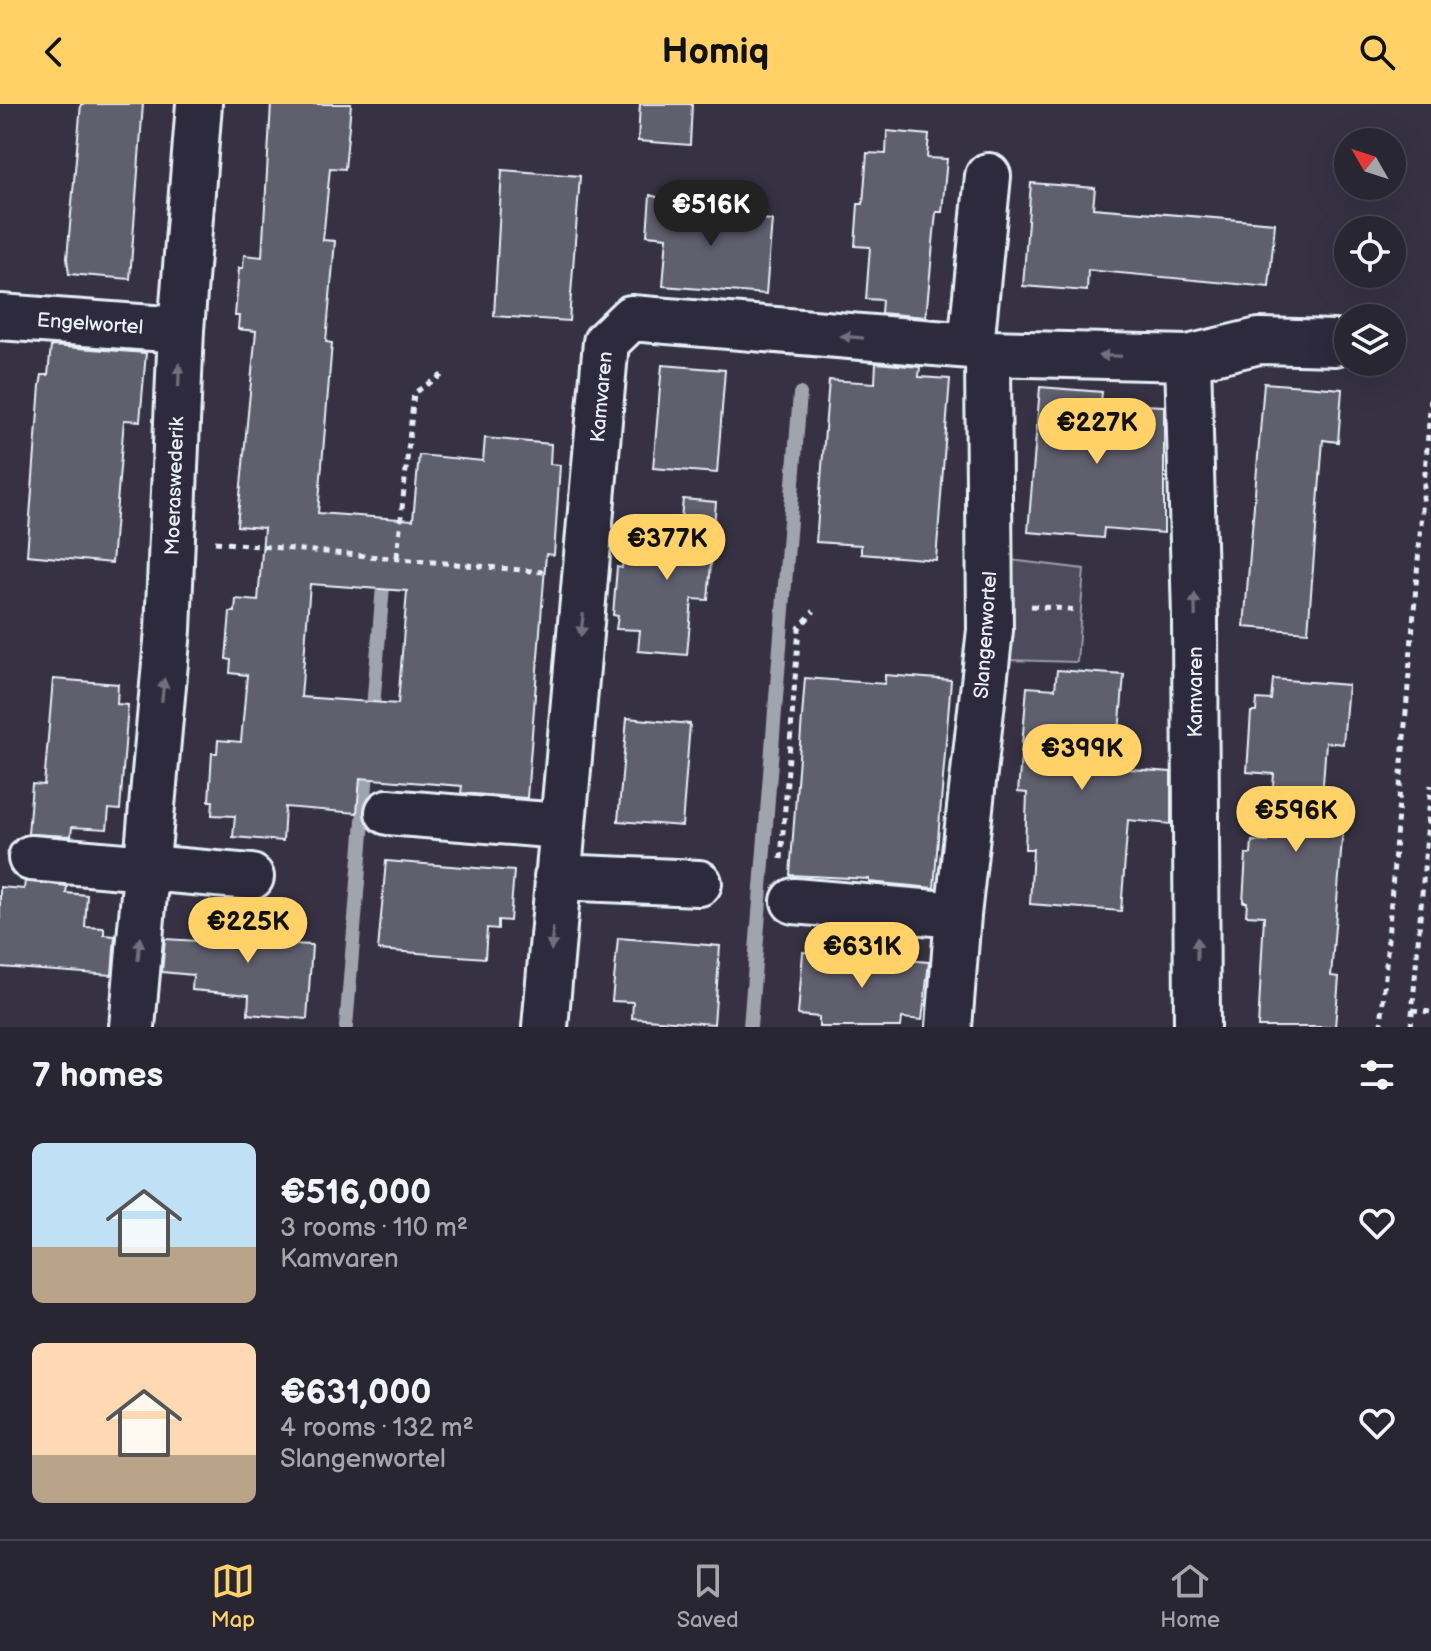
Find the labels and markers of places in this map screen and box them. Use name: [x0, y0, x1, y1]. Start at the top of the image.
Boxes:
pin: €516K: [655, 180, 767, 248]
pin: €227K: [1041, 398, 1153, 466]
pin: €377K: [611, 514, 723, 582]
pin: €399K: [1026, 724, 1138, 792]
pin: €596K: [1240, 786, 1352, 854]
pin: €225K: [192, 897, 304, 965]
pin: €631K: [806, 922, 918, 990]

